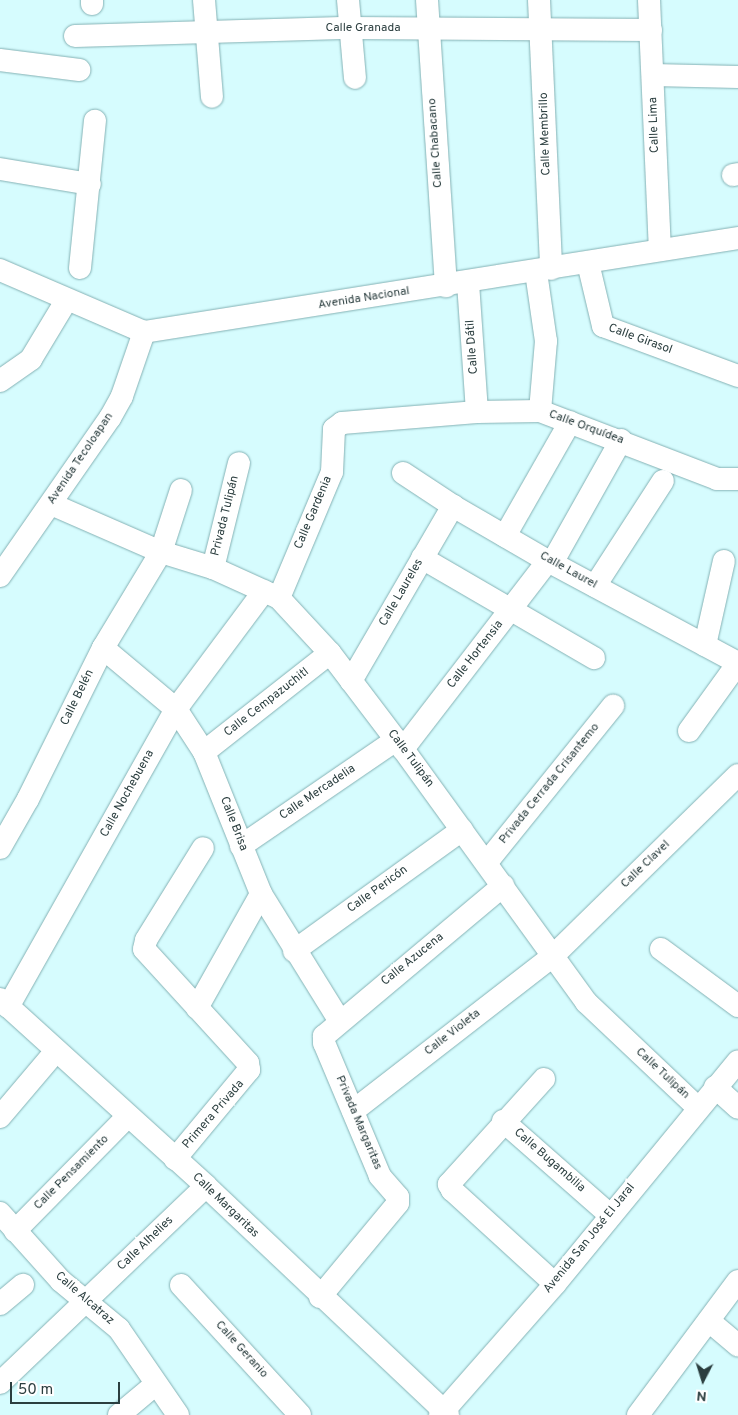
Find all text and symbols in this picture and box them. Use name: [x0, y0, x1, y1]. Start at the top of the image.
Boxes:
street label: Calle Granada: [325, 22, 401, 36]
street label: Calle Membrillo: [537, 92, 555, 176]
street label: Calle Lima: [647, 97, 663, 153]
street label: Calle Chabacano: [426, 98, 446, 188]
street label: Avenida Nacional: [317, 285, 411, 313]
street label: Calle Dátil: [464, 319, 482, 375]
street label: Calle Girasol: [606, 322, 674, 358]
street label: Calle Orquídea: [547, 408, 625, 448]
street label: Avenida Tecoloapan: [45, 410, 117, 508]
street label: Privada Tulipán: [209, 474, 243, 558]
street label: Calle Gardenia: [292, 474, 336, 552]
street label: Calle Laurel: [537, 549, 599, 593]
street label: Calle Laureles: [377, 557, 427, 629]
street label: Calle Hortensia: [445, 618, 507, 692]
street label: Calle Cempazuchitl: [222, 665, 312, 741]
street label: Calle Belén: [58, 668, 98, 728]
street label: Privada Cerrada Crisantemo: [497, 721, 603, 847]
street label: Calle Tulipán: [384, 727, 436, 791]
street label: Calle Nochebuena: [98, 748, 158, 840]
street label: Calle Mercadelia: [277, 762, 359, 824]
street label: Calle Brisa: [216, 795, 250, 853]
street label: Calle Clavel: [619, 838, 673, 892]
street label: Calle Pericón: [345, 863, 411, 917]
street label: Calle Azucena: [379, 930, 447, 990]
street label: Calle Violeta: [422, 1007, 484, 1059]
street label: Calle Tulipán: [632, 1045, 692, 1103]
street label: Privada Margaritas: [332, 1074, 384, 1172]
street label: Primera Privada: [180, 1078, 248, 1152]
street label: Calle Bugambilia: [510, 1126, 588, 1196]
street label: Calle Pensamiento: [32, 1133, 112, 1213]
street label: Calle Margaritas: [189, 1171, 261, 1241]
street label: Avenida San José El Jaral: [541, 1181, 639, 1297]
street label: Calle Alhelies: [115, 1214, 177, 1274]
street label: Calle Alcatraz: [51, 1269, 117, 1329]
street label: Calle Geranio: [212, 1318, 270, 1382]
north arrow: [678, 1355, 728, 1405]
scale bar: [12, 1372, 122, 1404]
text: 50 m: [18, 1381, 53, 1400]
text: N: [696, 1387, 707, 1404]

